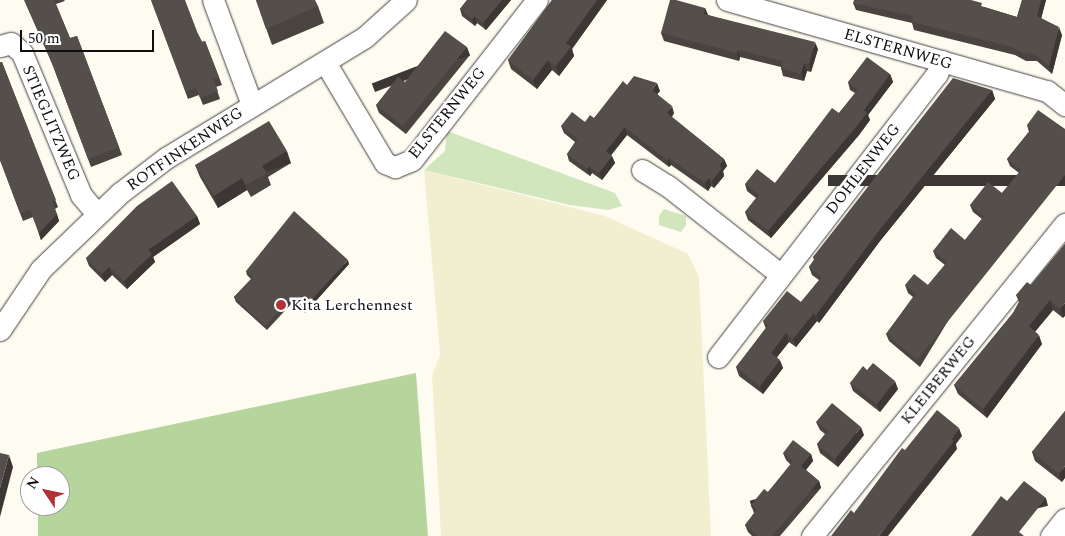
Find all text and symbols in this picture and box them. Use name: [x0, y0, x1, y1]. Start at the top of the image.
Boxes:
scale bar: [22, 20, 156, 52]
street label: ELSTERNWEG: [842, 24, 954, 74]
text: 50 m: [28, 27, 60, 50]
street label: STIEGLITZWEG: [18, 62, 84, 184]
street label: ELSTERNWEG: [404, 63, 490, 163]
street label: ROTFINKENWEG: [123, 103, 247, 195]
street label: DOHLENWEG: [822, 120, 904, 218]
place label: Kita Lerchennest: [291, 295, 413, 315]
marker: Kita Lerchennest: [275, 299, 287, 311]
street label: KLEIBERWEG: [897, 332, 979, 428]
north arrow: [20, 466, 70, 516]
text: N: [21, 472, 45, 494]

